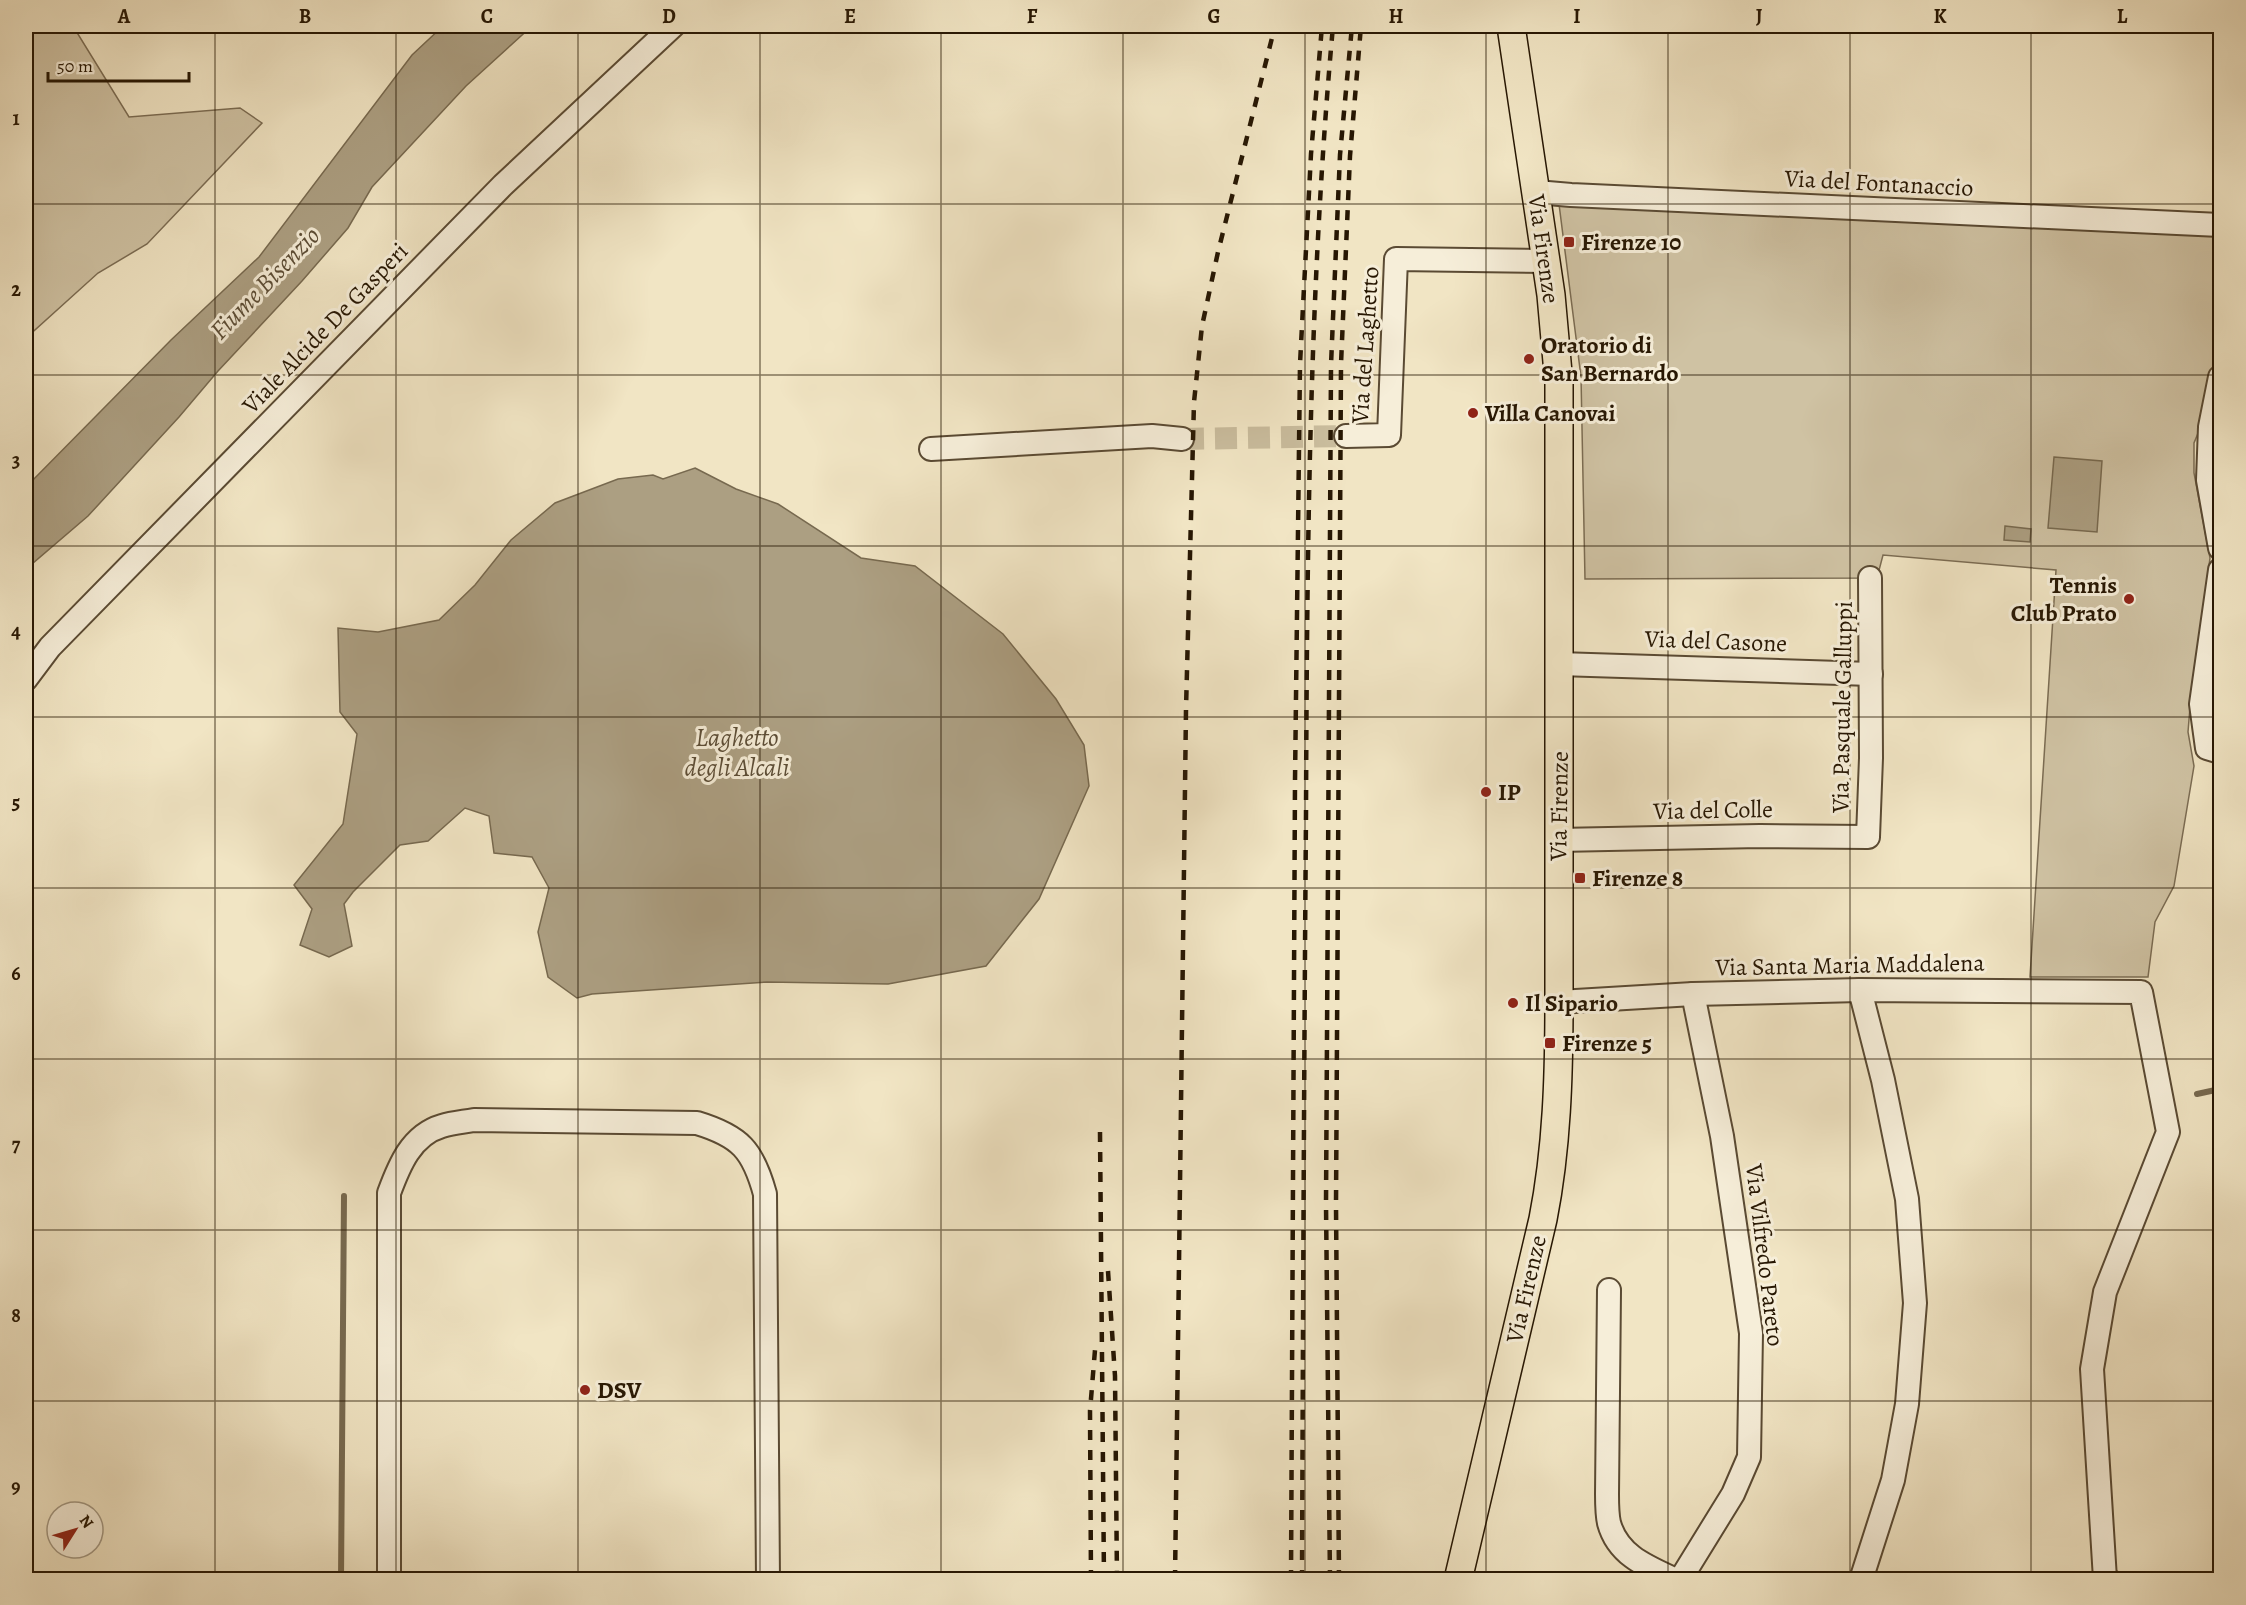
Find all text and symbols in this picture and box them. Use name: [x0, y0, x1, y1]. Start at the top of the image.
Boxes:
text: A: [117, 3, 131, 30]
text: B: [299, 3, 311, 30]
text: C: [481, 3, 493, 30]
text: D: [662, 3, 676, 30]
text: E: [844, 3, 856, 30]
text: F: [1027, 3, 1038, 30]
text: G: [1207, 3, 1221, 30]
text: H: [1389, 3, 1404, 30]
text: I: [1573, 3, 1581, 30]
text: J: [1756, 3, 1763, 30]
text: K: [1933, 3, 1947, 30]
text: L: [2117, 3, 2128, 30]
scale bar: [48, 45, 189, 83]
text: 50 m: [57, 54, 93, 78]
text: 1: [12, 105, 20, 132]
street label: Via del Fontanaccio: [1783, 162, 1974, 204]
street label: Via Firenze: [1520, 192, 1567, 305]
water label: Fiume Bisenzio: [202, 219, 328, 347]
place label: Firenze 10: [1581, 226, 1681, 258]
marker: Firenze 10: [1562, 235, 1576, 249]
street label: Viale Alcide De Gasperi: [234, 236, 415, 421]
street label: Via del Laghetto: [1343, 265, 1386, 426]
text: 2: [11, 276, 21, 303]
place label: Oratorio di San Bernardo: [1541, 329, 1679, 389]
marker: Oratorio di San Bernardo: [1522, 352, 1536, 366]
place label: Villa Canovai: [1484, 397, 1616, 429]
marker: Villa Canovai: [1466, 406, 1480, 420]
text: 3: [12, 447, 20, 474]
place label: Tennis Club Prato: [2011, 569, 2117, 629]
marker: Tennis Club Prato: [2122, 592, 2136, 606]
street label: Via Pasquale Galluppi: [1824, 601, 1860, 814]
text: 4: [11, 618, 21, 645]
street label: Via del Casone: [1643, 622, 1788, 659]
water label: Laghetto degli Alcali: [685, 720, 790, 785]
street label: Via Firenze: [1542, 751, 1576, 862]
place label: IP: [1498, 776, 1521, 808]
marker: IP: [1479, 785, 1493, 799]
text: 5: [12, 789, 20, 816]
street label: Via del Colle: [1652, 793, 1773, 827]
place label: Firenze 8: [1592, 862, 1683, 894]
marker: Firenze 8: [1573, 871, 1587, 885]
street label: Via Santa Maria Maddalena: [1714, 947, 1986, 983]
text: 6: [11, 960, 21, 987]
place label: Il Sipario: [1525, 987, 1618, 1019]
marker: Il Sipario: [1506, 996, 1520, 1010]
place label: Firenze 5: [1562, 1027, 1652, 1059]
marker: Firenze 5: [1543, 1036, 1557, 1050]
text: 7: [12, 1131, 21, 1158]
street label: Via Vilfredo Pareto: [1738, 1161, 1792, 1348]
street label: Via Firenze: [1498, 1232, 1554, 1347]
text: 8: [11, 1302, 21, 1329]
place label: DSV: [597, 1374, 643, 1406]
marker: DSV: [578, 1383, 592, 1397]
text: 9: [11, 1473, 21, 1500]
north arrow: [45, 1500, 105, 1560]
text: N: [74, 1510, 99, 1533]

